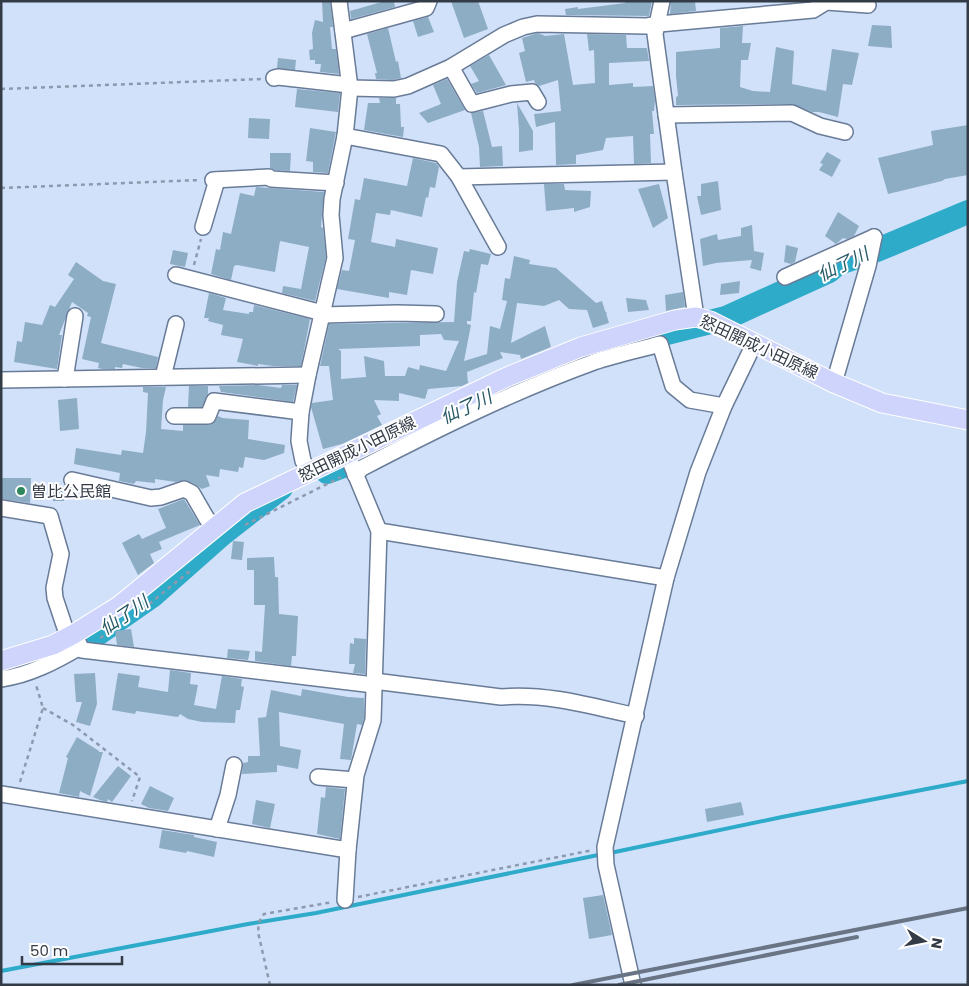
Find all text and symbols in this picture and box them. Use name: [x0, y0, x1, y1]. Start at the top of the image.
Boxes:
water label: 仙了川: [813, 240, 875, 287]
street label: 怒田開成小田原線: [696, 310, 822, 384]
water label: 仙了川: [436, 383, 498, 430]
street label: 怒田開成小田原線: [294, 411, 420, 487]
place label: 曽比公民館: [31, 480, 111, 503]
marker: 曽比公民館: [15, 485, 27, 497]
water label: 仙了川: [95, 588, 155, 640]
north arrow: [899, 916, 949, 966]
scale bar: [22, 934, 122, 966]
text: N: [926, 936, 948, 950]
text: 50 m: [30, 940, 68, 961]

